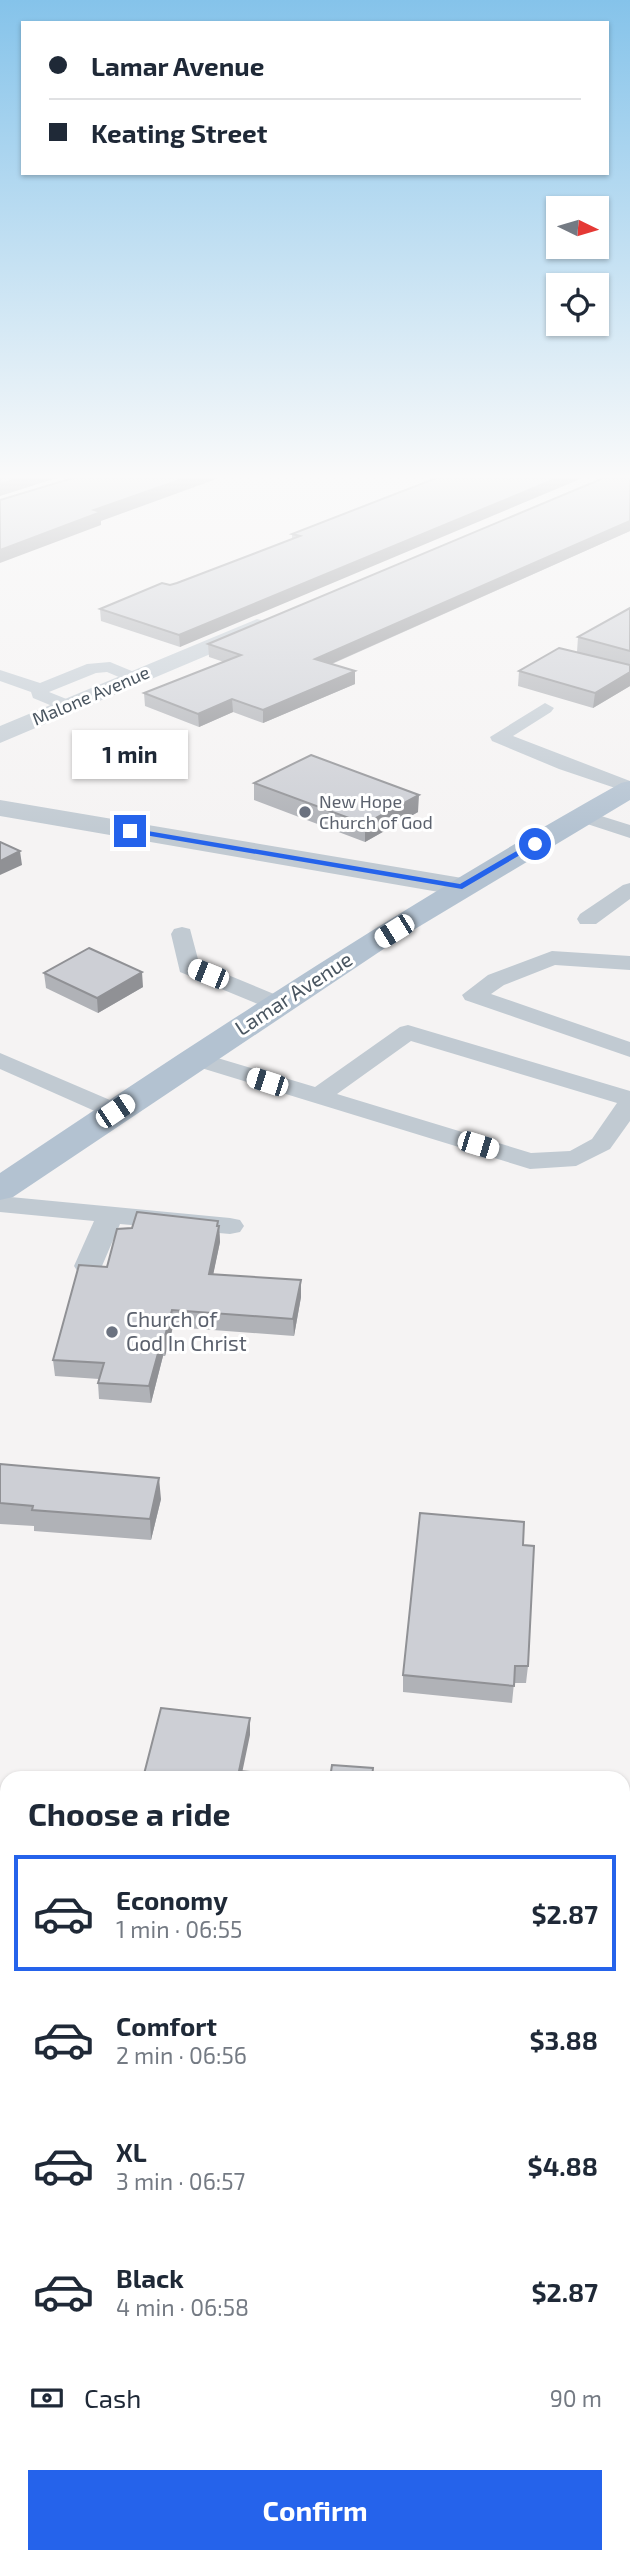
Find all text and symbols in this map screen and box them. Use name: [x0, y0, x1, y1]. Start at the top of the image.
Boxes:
text: Lamar Avenue: [91, 50, 264, 81]
text: Keating Street: [91, 117, 267, 148]
north arrow: [546, 196, 609, 259]
map controls: [546, 196, 609, 336]
button: locate: [546, 273, 609, 336]
street label: Malone Avenue: [29, 660, 153, 730]
callout: 1 min: [72, 730, 188, 778]
text: 1 min: [102, 740, 158, 768]
place label: New Hope Church of God: [319, 790, 433, 833]
marker: New Hope Church of God: [297, 804, 313, 820]
route end: [114, 815, 146, 847]
route start: [519, 828, 551, 860]
car: [371, 911, 418, 951]
street label: Lamar Avenue: [230, 946, 357, 1040]
car: [185, 956, 232, 992]
car: [244, 1066, 291, 1098]
car: [92, 1091, 139, 1131]
car: [455, 1129, 502, 1161]
place label: Church of God In Christ: [126, 1306, 247, 1355]
marker: Church of God In Christ: [104, 1324, 120, 1340]
text: Choose a ride: [28, 1794, 231, 1832]
icon: car: [32, 1882, 95, 1945]
text: Economy: [116, 1884, 228, 1915]
text: $2.87: [532, 1898, 598, 1929]
text: 1 min · 06:55: [116, 1915, 242, 1943]
icon: car: [32, 2008, 95, 2071]
text: Comfort: [116, 2010, 217, 2041]
text: $3.88: [529, 2024, 598, 2055]
text: 2 min · 06:56: [116, 2041, 247, 2069]
icon: car: [32, 2134, 95, 2197]
text: XL: [116, 2136, 147, 2167]
text: $4.88: [528, 2150, 598, 2181]
text: 3 min · 06:57: [116, 2167, 245, 2195]
icon: car: [32, 2260, 95, 2323]
text: Black: [116, 2262, 184, 2293]
text: $2.87: [532, 2276, 598, 2307]
text: 4 min · 06:58: [116, 2293, 249, 2321]
icon: cash: [28, 2379, 66, 2417]
text: Cash: [84, 2382, 141, 2413]
text: 90 m: [550, 2384, 602, 2412]
button: Confirm: [28, 2470, 602, 2550]

